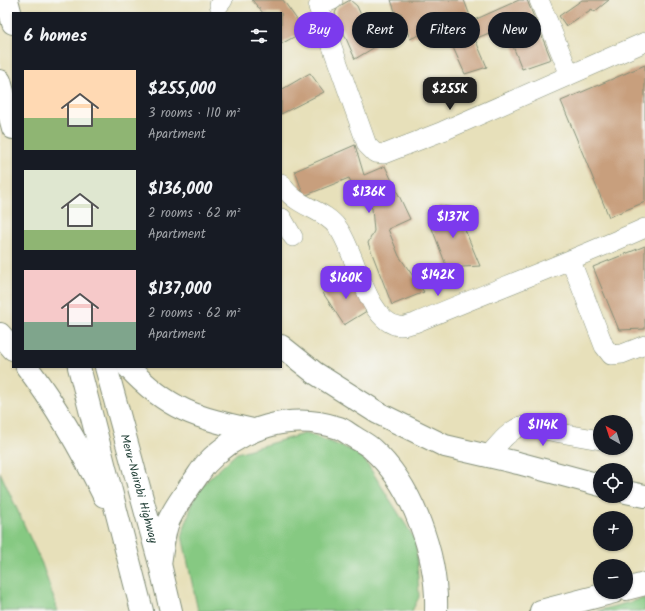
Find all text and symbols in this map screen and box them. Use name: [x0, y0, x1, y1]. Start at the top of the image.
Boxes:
chip: Buy: [294, 12, 344, 48]
chip: Rent: [352, 12, 408, 48]
chip: Filters: [416, 12, 480, 48]
chip: New: [488, 12, 541, 48]
text: 6 homes: [24, 23, 87, 50]
icon: filters: [248, 25, 270, 47]
text: $255,000: [148, 76, 216, 103]
pin: $255K: [422, 77, 478, 111]
text: $255K: [432, 79, 468, 100]
icon: home: [56, 86, 104, 134]
text: 3 rooms · 110 m²: [148, 103, 240, 124]
text: Apartment: [148, 124, 206, 145]
text: $136,000: [148, 176, 212, 203]
pin: $136K: [341, 180, 397, 214]
text: $136K: [352, 182, 386, 203]
icon: home: [56, 186, 104, 234]
text: 2 rooms · 62 m²: [148, 203, 241, 224]
pin: $137K: [425, 205, 481, 239]
text: $137K: [437, 207, 469, 228]
text: Apartment: [148, 224, 206, 245]
pin: $142K: [410, 263, 466, 297]
text: $142K: [421, 265, 455, 286]
pin: $160K: [318, 266, 374, 300]
text: $160K: [329, 268, 363, 289]
text: $137,000: [148, 276, 211, 303]
icon: home: [56, 286, 104, 334]
text: 2 rooms · 62 m²: [148, 303, 241, 324]
text: Apartment: [148, 324, 206, 345]
pin: $114K: [515, 413, 571, 447]
text: $114K: [528, 415, 558, 436]
north arrow: [593, 415, 633, 455]
map controls: [593, 415, 633, 599]
street label: Meru-Nairobi Highway: [115, 432, 163, 546]
button: locate: [593, 463, 633, 503]
button: +: [593, 511, 633, 551]
button: −: [593, 559, 633, 599]

